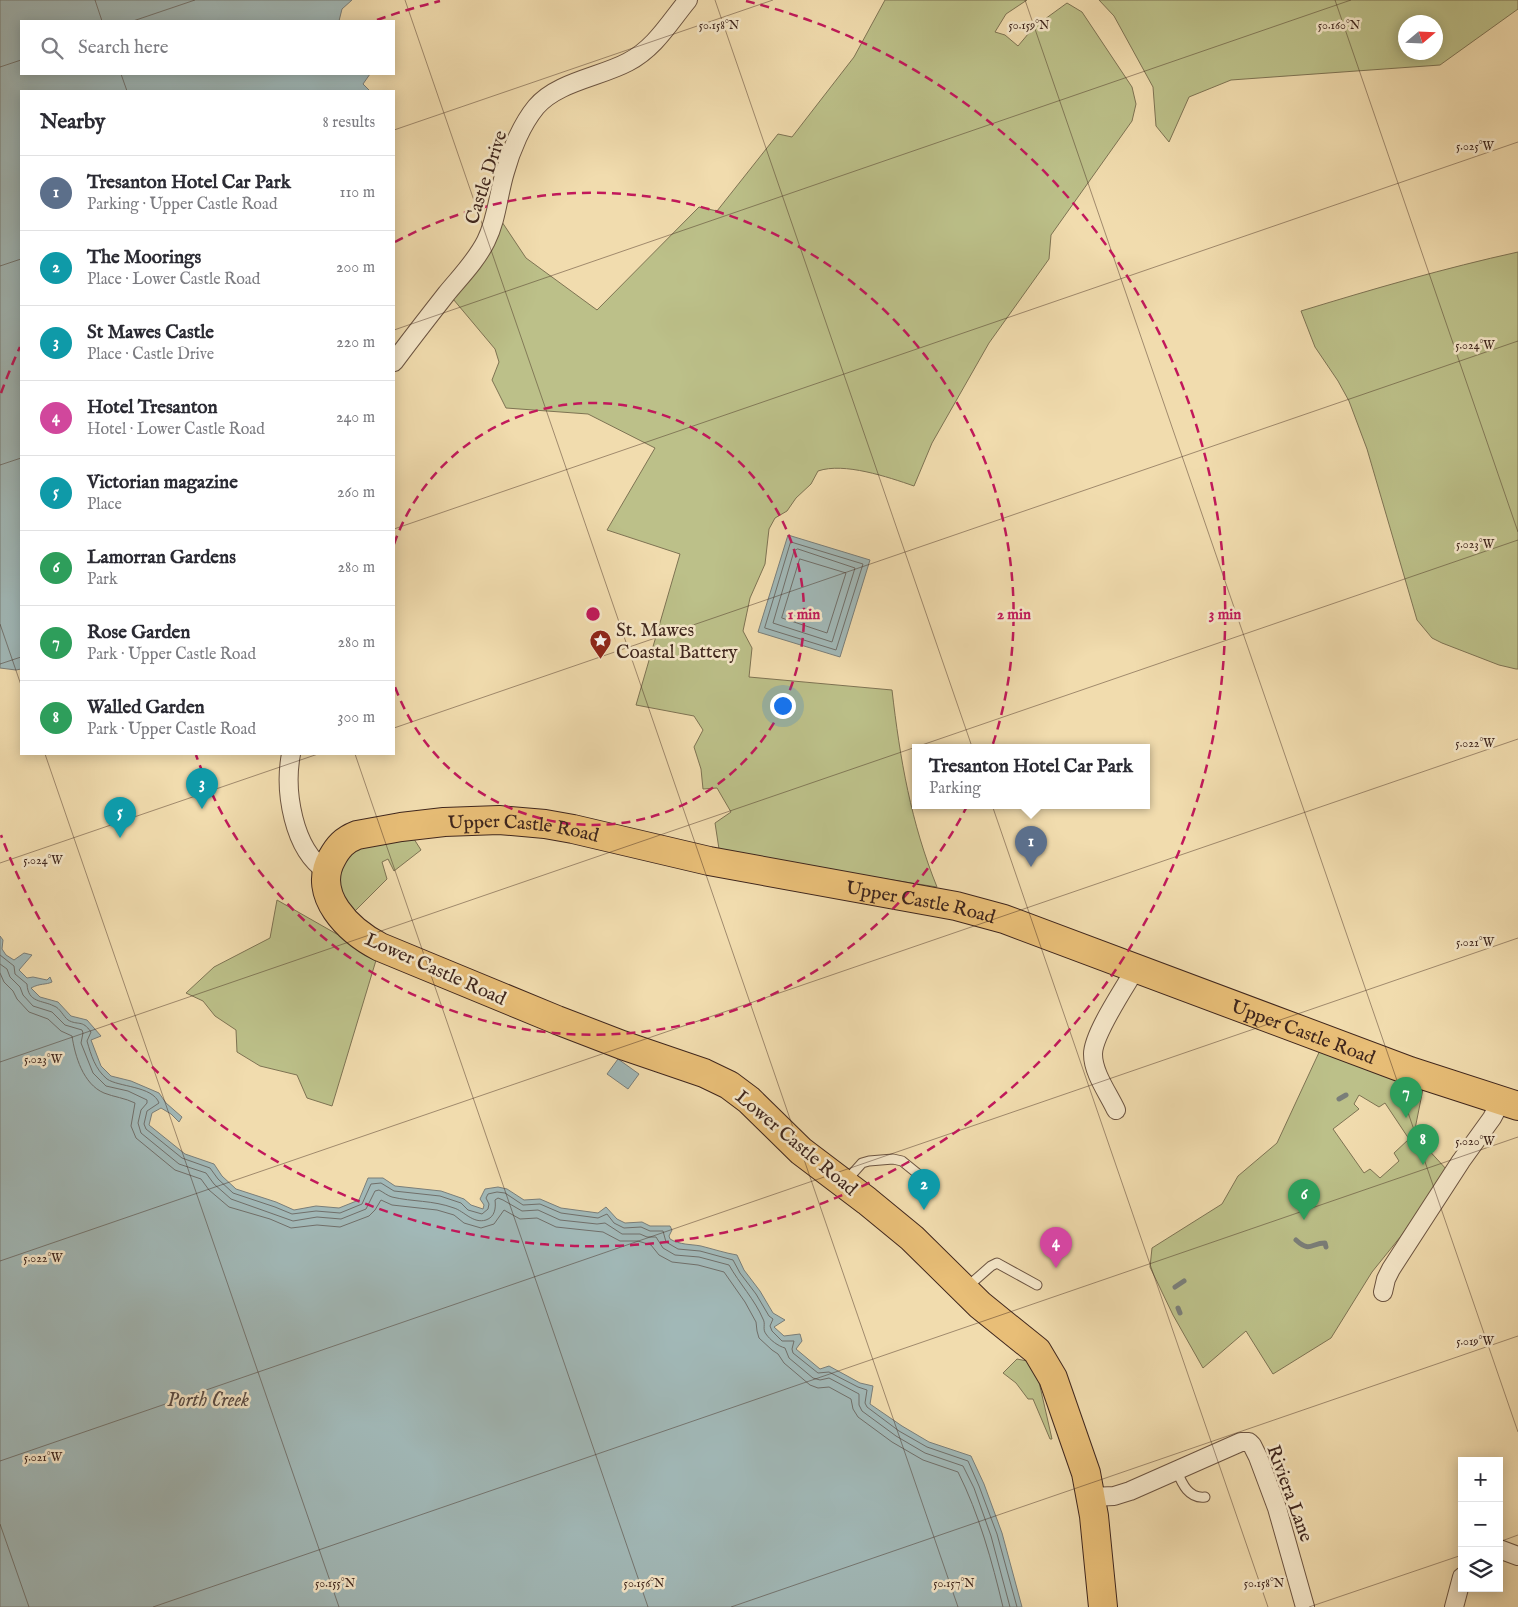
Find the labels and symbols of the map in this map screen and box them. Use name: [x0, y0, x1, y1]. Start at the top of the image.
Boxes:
north arrow: [1398, 15, 1443, 60]
text: 50.158°N: [699, 18, 740, 33]
text: 50.159°N: [1008, 18, 1050, 33]
text: 50.160°N: [1318, 18, 1361, 33]
street label: Castle Drive: [460, 127, 513, 228]
text: 5.025°W: [1456, 139, 1495, 154]
text: 5.024°W: [1455, 338, 1495, 353]
text: 5.023°W: [1456, 537, 1495, 552]
centre of rings: [584, 605, 602, 623]
text: 1 min: [788, 605, 820, 624]
text: 2 min: [997, 605, 1031, 624]
text: 3 min: [1209, 605, 1241, 624]
place label: St. Mawes Coastal Battery: [616, 619, 738, 665]
place icon: St. Mawes Coastal Battery: [588, 628, 612, 659]
your location: [770, 693, 796, 719]
text: 5.022°W: [1455, 736, 1495, 751]
pin: 3: [186, 768, 218, 809]
pin: 5: [104, 797, 136, 838]
street label: Upper Castle Road: [447, 810, 602, 849]
pin: 1: [1015, 826, 1047, 867]
text: 5.024°W: [23, 853, 63, 868]
street label: Upper Castle Road: [844, 876, 999, 930]
street label: Lower Castle Road: [361, 928, 510, 1012]
text: 5.021°W: [1456, 935, 1495, 950]
street label: Upper Castle Road: [1227, 995, 1379, 1071]
text: 5.023°W: [24, 1052, 63, 1067]
pin: 7: [1390, 1077, 1422, 1118]
street label: Lower Castle Road: [730, 1086, 862, 1202]
pin: 8: [1407, 1124, 1439, 1165]
text: 5.020°W: [1455, 1134, 1495, 1149]
pin: 2: [908, 1169, 940, 1210]
pin: 6: [1288, 1179, 1320, 1220]
pin: 4: [1040, 1227, 1072, 1268]
text: 5.022°W: [23, 1251, 63, 1266]
text: 5.019°W: [1456, 1334, 1494, 1349]
water label: Porth Creek: [167, 1388, 249, 1413]
street label: Riviera Lane: [1261, 1442, 1318, 1546]
text: 5.021°W: [24, 1450, 63, 1465]
text: 50.155°N: [315, 1576, 356, 1591]
text: 50.156°N: [624, 1576, 665, 1591]
text: 50.157°N: [933, 1576, 975, 1591]
text: 50.158°N: [1244, 1576, 1285, 1591]

